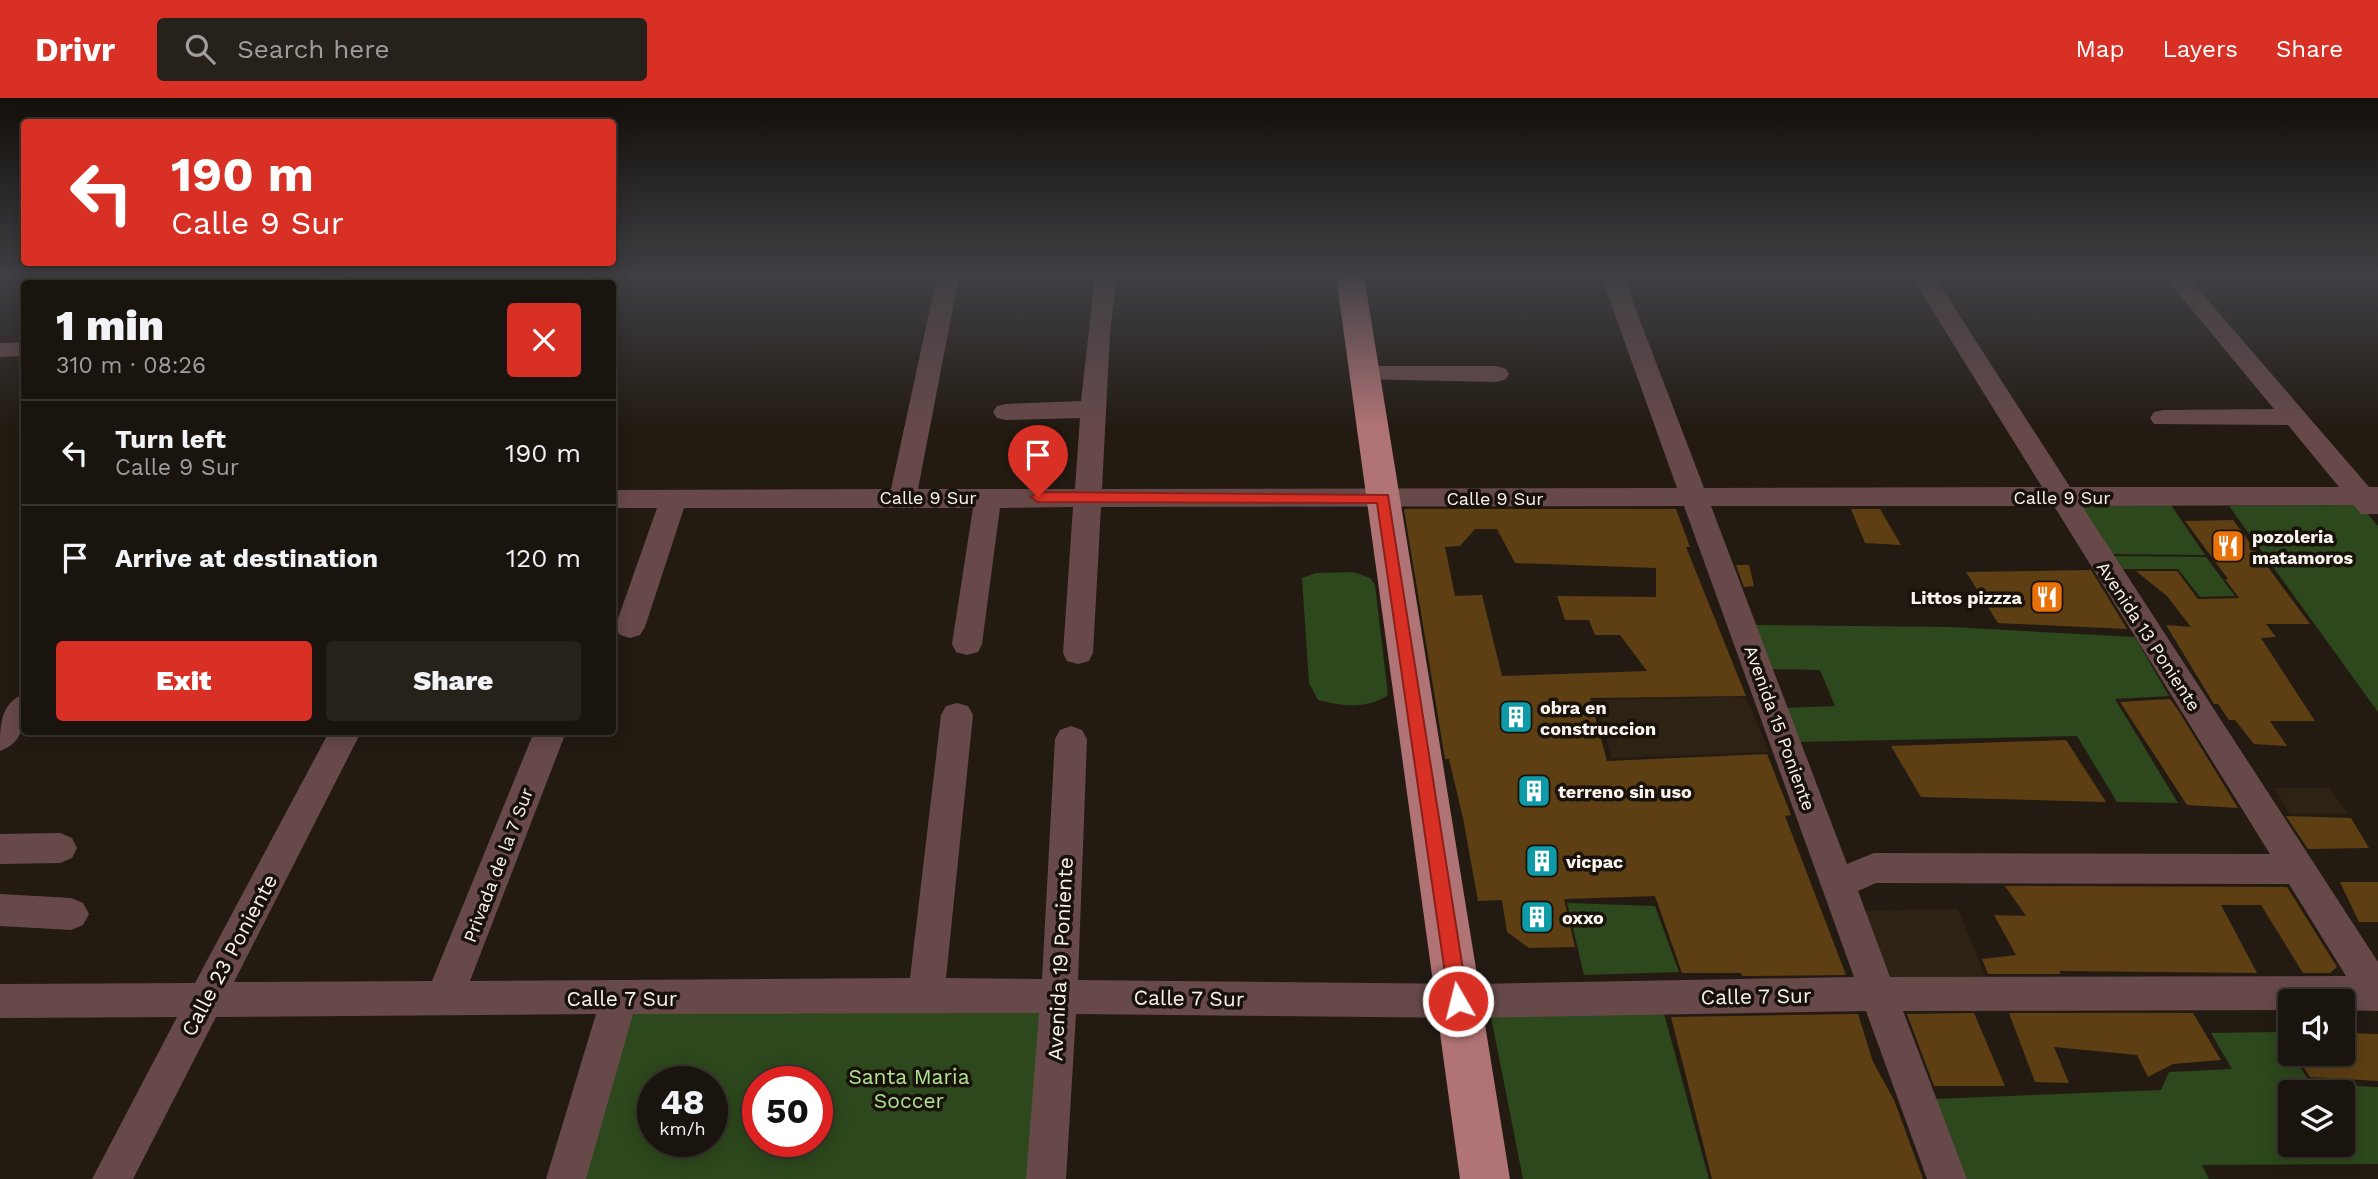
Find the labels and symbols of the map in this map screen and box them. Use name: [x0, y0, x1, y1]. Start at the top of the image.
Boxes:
pin: [1008, 425, 1068, 497]
street label: Calle 9 Sur: [879, 487, 977, 508]
street label: Calle 9 Sur: [2013, 487, 2111, 508]
street label: Calle 9 Sur: [1446, 488, 1544, 509]
place label: pozoleria matamoros: [2252, 526, 2354, 568]
restaurant icon: pozoleria matamoros: [2209, 527, 2247, 565]
street label: Avenida 13 Poniente: [2093, 557, 2205, 715]
restaurant icon: Littos pizzza: [2028, 578, 2066, 616]
place label: Littos pizzza: [1911, 587, 2023, 608]
street label: Avenida 15 Poniente: [1740, 643, 1820, 813]
place label: obra en construccion: [1540, 697, 1656, 739]
building icon: obra en construccion: [1497, 698, 1535, 736]
building icon: terreno sin uso: [1515, 772, 1553, 810]
place label: terreno sin uso: [1558, 781, 1692, 802]
street label: Privada de la 7 Sur: [459, 785, 537, 945]
building icon: vicpac: [1523, 842, 1561, 880]
place label: vicpac: [1565, 851, 1623, 872]
street label: Avenida 19 Poniente: [1042, 856, 1078, 1062]
street label: Calle 23 Poniente: [176, 870, 282, 1040]
building icon: oxxo: [1518, 898, 1556, 936]
place label: oxxo: [1562, 907, 1604, 928]
position arrow: [1421, 964, 1495, 1038]
street label: Calle 7 Sur: [1700, 983, 1812, 1009]
street label: Calle 7 Sur: [1133, 985, 1245, 1011]
street label: Calle 7 Sur: [567, 986, 678, 1011]
park label: Santa Maria Soccer: [848, 1064, 970, 1113]
speed limit sign: 50: [742, 1066, 833, 1157]

